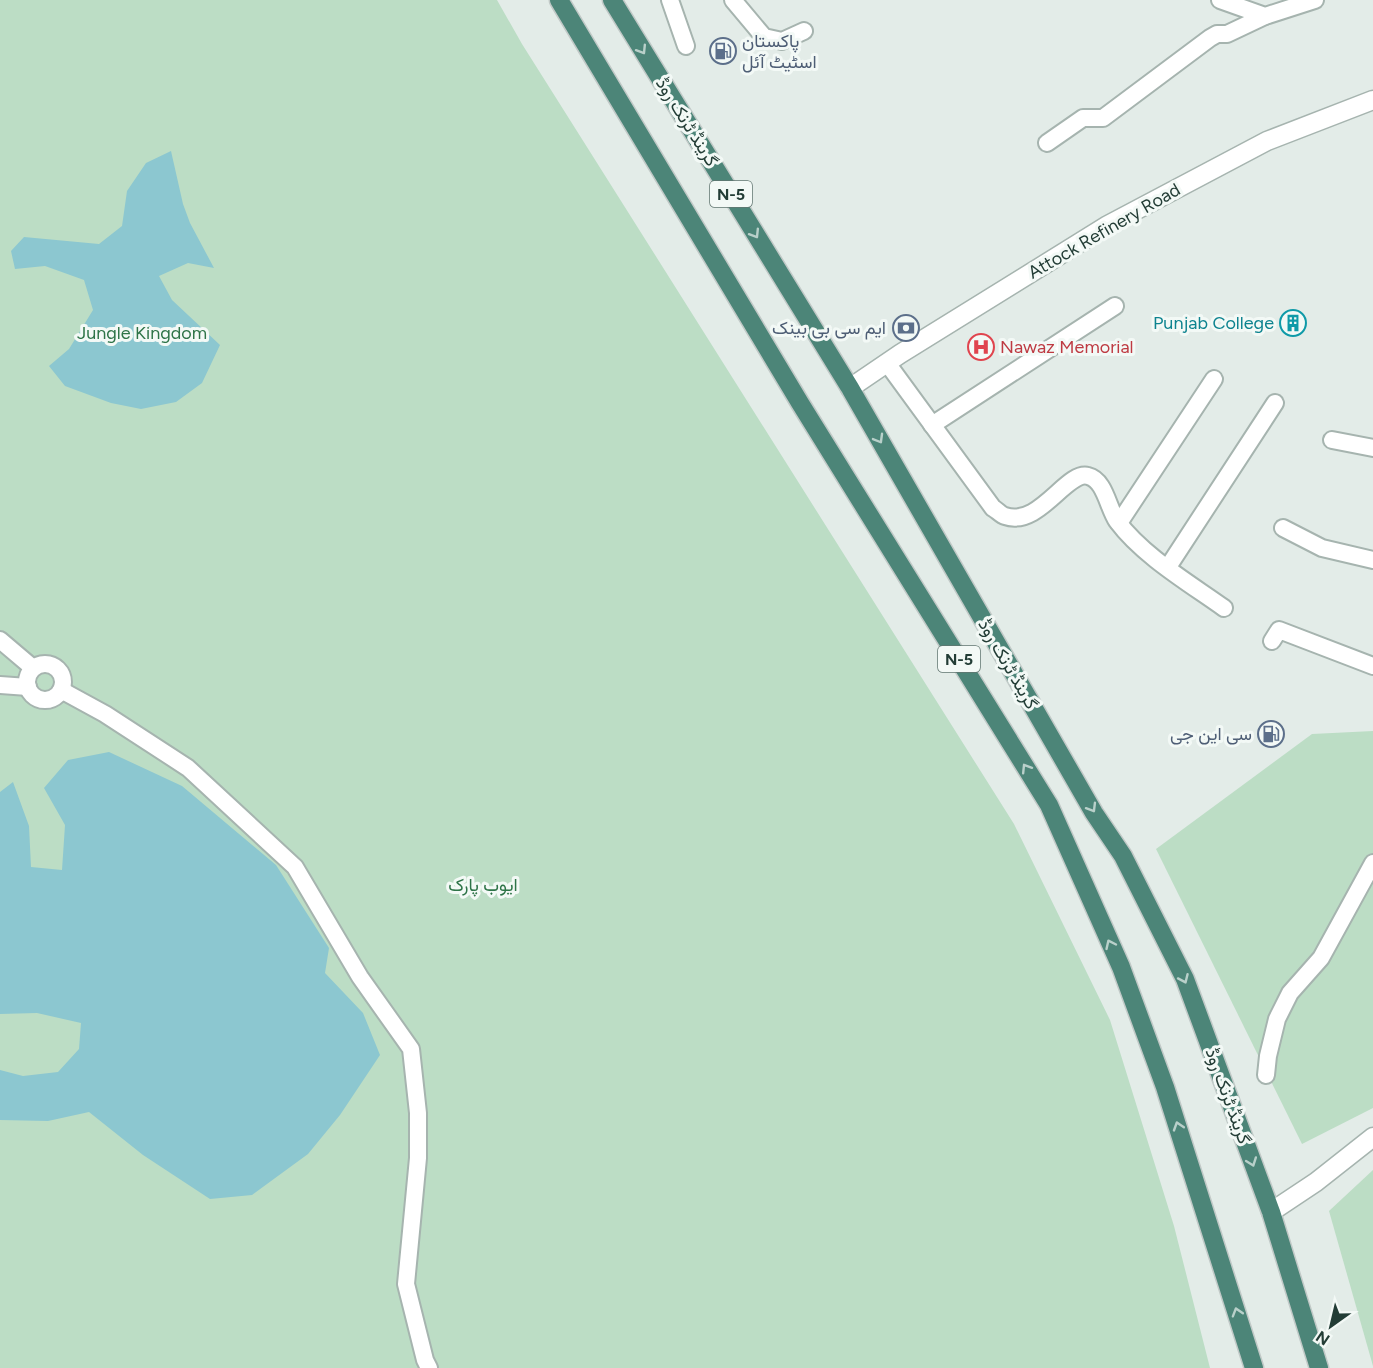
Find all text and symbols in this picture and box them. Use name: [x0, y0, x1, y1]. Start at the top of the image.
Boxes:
place label: پاکستان اسٹیٹ آئل: [742, 30, 817, 73]
fuel station icon: پاکستان اسٹیٹ آئل: [708, 36, 738, 66]
one-way arrow: [635, 44, 647, 54]
street label: گرینڈ ٹرنک روڈ: [651, 73, 723, 171]
street label: Attock Refinery Road: [1024, 178, 1184, 284]
road number: N-5: [710, 181, 752, 207]
one-way arrow: [748, 228, 760, 238]
building icon: Punjab College: [1278, 308, 1308, 338]
place label: Punjab College: [1153, 312, 1274, 334]
bank icon: ایم سی بی بینک: [891, 313, 921, 343]
place label: ایم سی بی بینک: [772, 317, 886, 340]
park label: Jungle Kingdom: [77, 322, 207, 344]
hospital icon: Nawaz Memorial: [966, 332, 996, 362]
place label: Nawaz Memorial: [1000, 336, 1134, 358]
one-way arrow: [871, 433, 883, 443]
street label: گرینڈ ٹرنک روڈ: [973, 615, 1043, 713]
road number: N-5: [938, 646, 980, 672]
fuel station icon: سی این جی: [1256, 719, 1286, 749]
place label: سی این جی: [1170, 723, 1252, 745]
one-way arrow: [1022, 764, 1034, 774]
one-way arrow: [1084, 802, 1096, 812]
park label: ایوب پارک: [448, 874, 518, 897]
one-way arrow: [1105, 939, 1117, 950]
one-way arrow: [1177, 973, 1189, 984]
street label: گرینڈ ٹرنک روڈ: [1200, 1045, 1256, 1147]
one-way arrow: [1173, 1121, 1185, 1132]
one-way arrow: [1245, 1156, 1258, 1167]
north arrow: [1301, 1296, 1361, 1356]
one-way arrow: [1232, 1307, 1244, 1318]
text: N: [1312, 1327, 1333, 1349]

